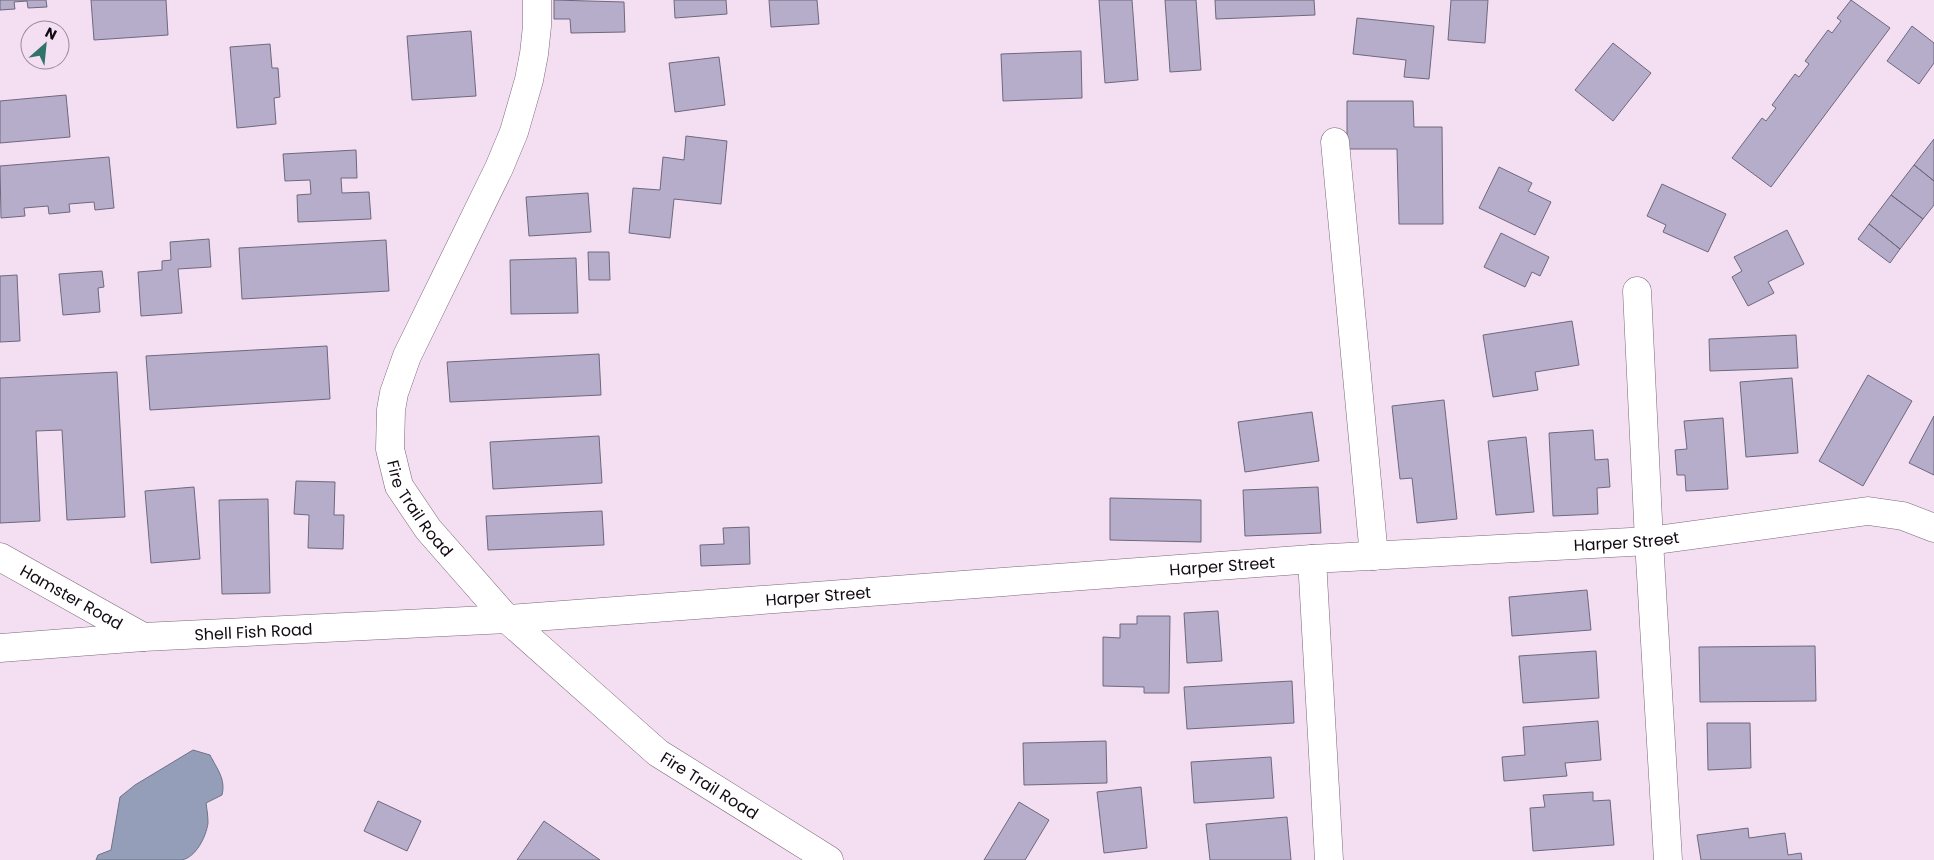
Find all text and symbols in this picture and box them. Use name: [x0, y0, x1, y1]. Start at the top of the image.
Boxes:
north arrow: [20, 20, 70, 70]
text: N: [42, 22, 60, 45]
street label: Fire Trail Road: [381, 458, 458, 562]
street label: Harper Street: [1573, 526, 1681, 557]
street label: Harper Street: [1169, 551, 1276, 582]
street label: Hamster Road: [16, 560, 127, 635]
street label: Harper Street: [765, 581, 872, 612]
street label: Shell Fish Road: [194, 618, 313, 646]
street label: Fire Trail Road: [656, 746, 763, 825]

